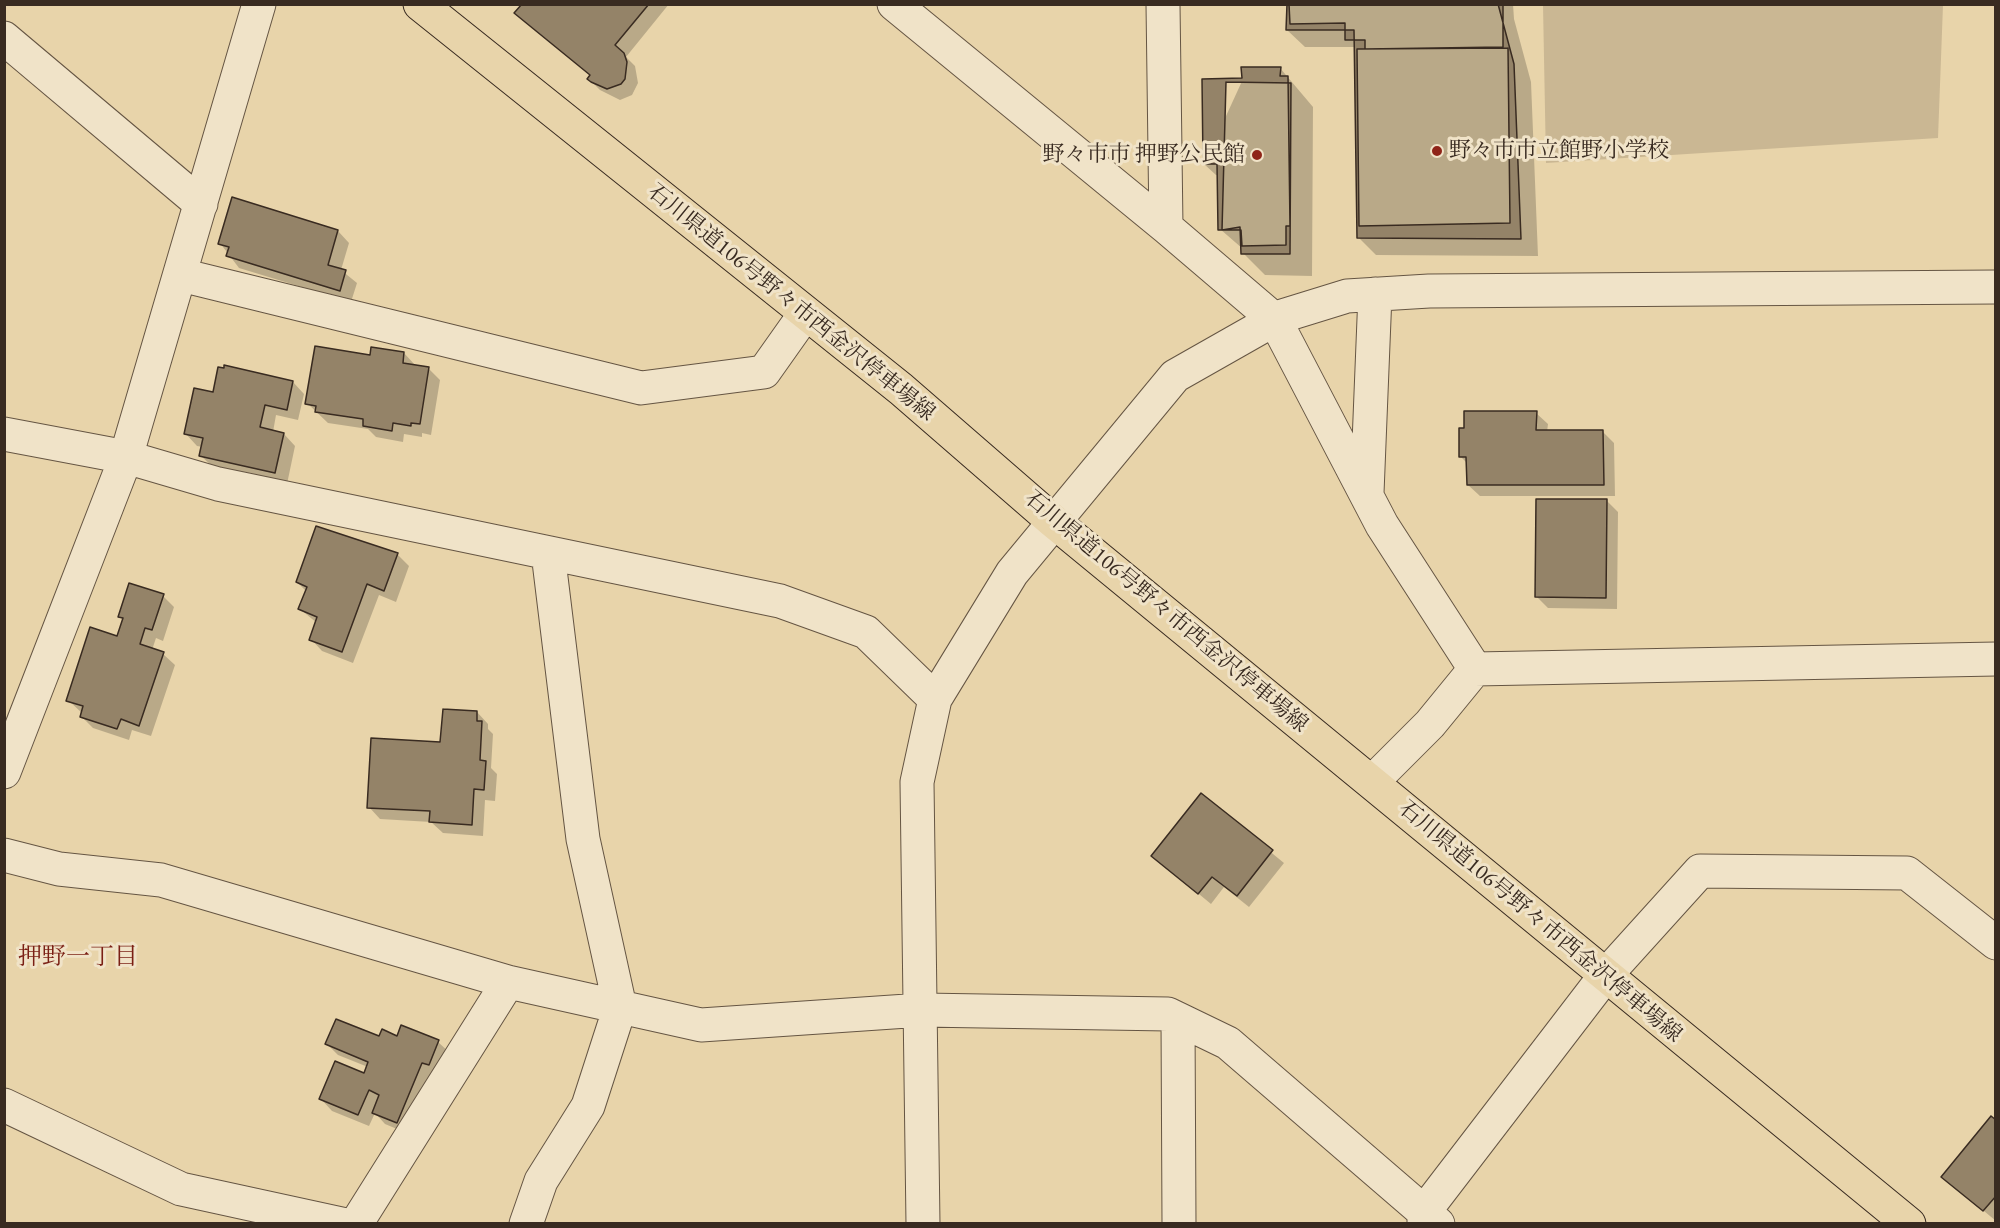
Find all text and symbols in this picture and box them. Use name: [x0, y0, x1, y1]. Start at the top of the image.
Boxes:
place label: 野々市市立館野小学校: [1449, 138, 1669, 164]
place label: 野々市市 押野公民館: [1043, 142, 1245, 168]
marker: 野々市市立館野小学校: [1430, 144, 1444, 158]
marker: 野々市市 押野公民館: [1250, 148, 1264, 162]
street label: 石川県道106号野々市西金沢停車場線: [642, 179, 940, 427]
street label: 石川県道106号野々市西金沢停車場線: [1019, 486, 1313, 738]
street label: 石川県道106号野々市西金沢停車場線: [1393, 796, 1687, 1048]
district label: 押野一丁目: [18, 943, 138, 971]

